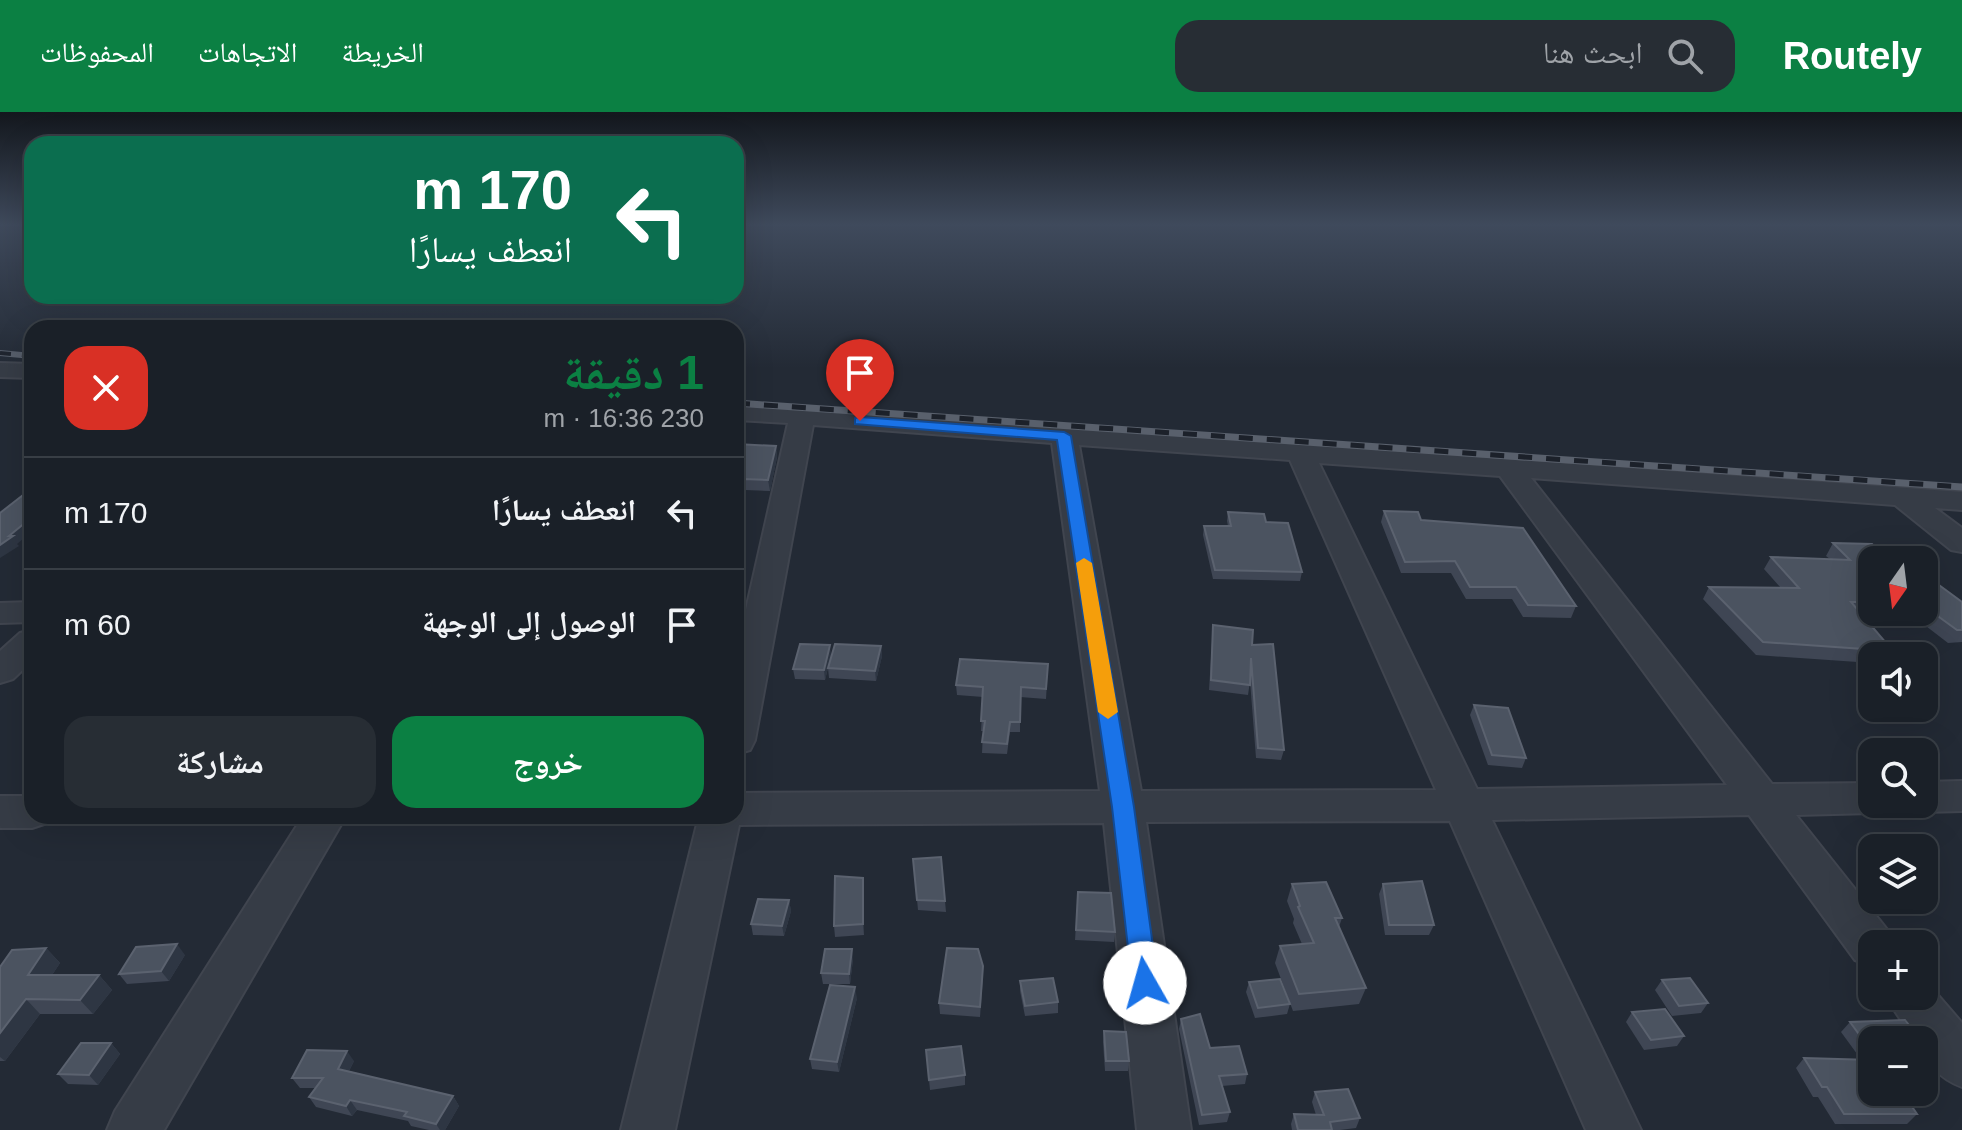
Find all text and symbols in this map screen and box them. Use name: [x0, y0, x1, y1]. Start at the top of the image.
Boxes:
search box: [1175, 20, 1735, 92]
icon: search: [1663, 34, 1707, 78]
text: Routely: [1783, 35, 1922, 77]
text: ابحث هنا: [1543, 36, 1643, 69]
text: المحفوظات: [40, 37, 154, 68]
text: الاتجاهات: [198, 37, 297, 68]
text: الخريطة: [341, 37, 424, 68]
text: 170 m: [413, 158, 572, 221]
icon: left: [600, 168, 704, 272]
text: انعطف يسارًا: [409, 229, 572, 270]
pin: [826, 339, 894, 421]
button: close: [64, 346, 148, 430]
text: 1 دقيقة: [563, 346, 704, 399]
icon: arrive: [838, 351, 882, 395]
text: 230 m · 16:36: [544, 403, 704, 433]
icon: left: [660, 491, 704, 535]
text: انعطف يسارًا: [492, 493, 636, 526]
text: 170 m: [64, 496, 147, 529]
north arrow: [1858, 546, 1938, 626]
map controls: [1858, 546, 1938, 1106]
icon: arrive: [660, 603, 704, 647]
text: الوصول إلى الوجهة: [422, 605, 636, 638]
text: 60 m: [64, 608, 131, 641]
button: sound: [1858, 642, 1938, 722]
button: مشاركة: [64, 716, 376, 808]
button: خروج: [392, 716, 704, 808]
button: search: [1858, 738, 1938, 818]
button: layers: [1858, 834, 1938, 914]
button: +: [1858, 930, 1938, 1010]
position arrow: [1103, 941, 1187, 1025]
button: −: [1858, 1026, 1938, 1106]

